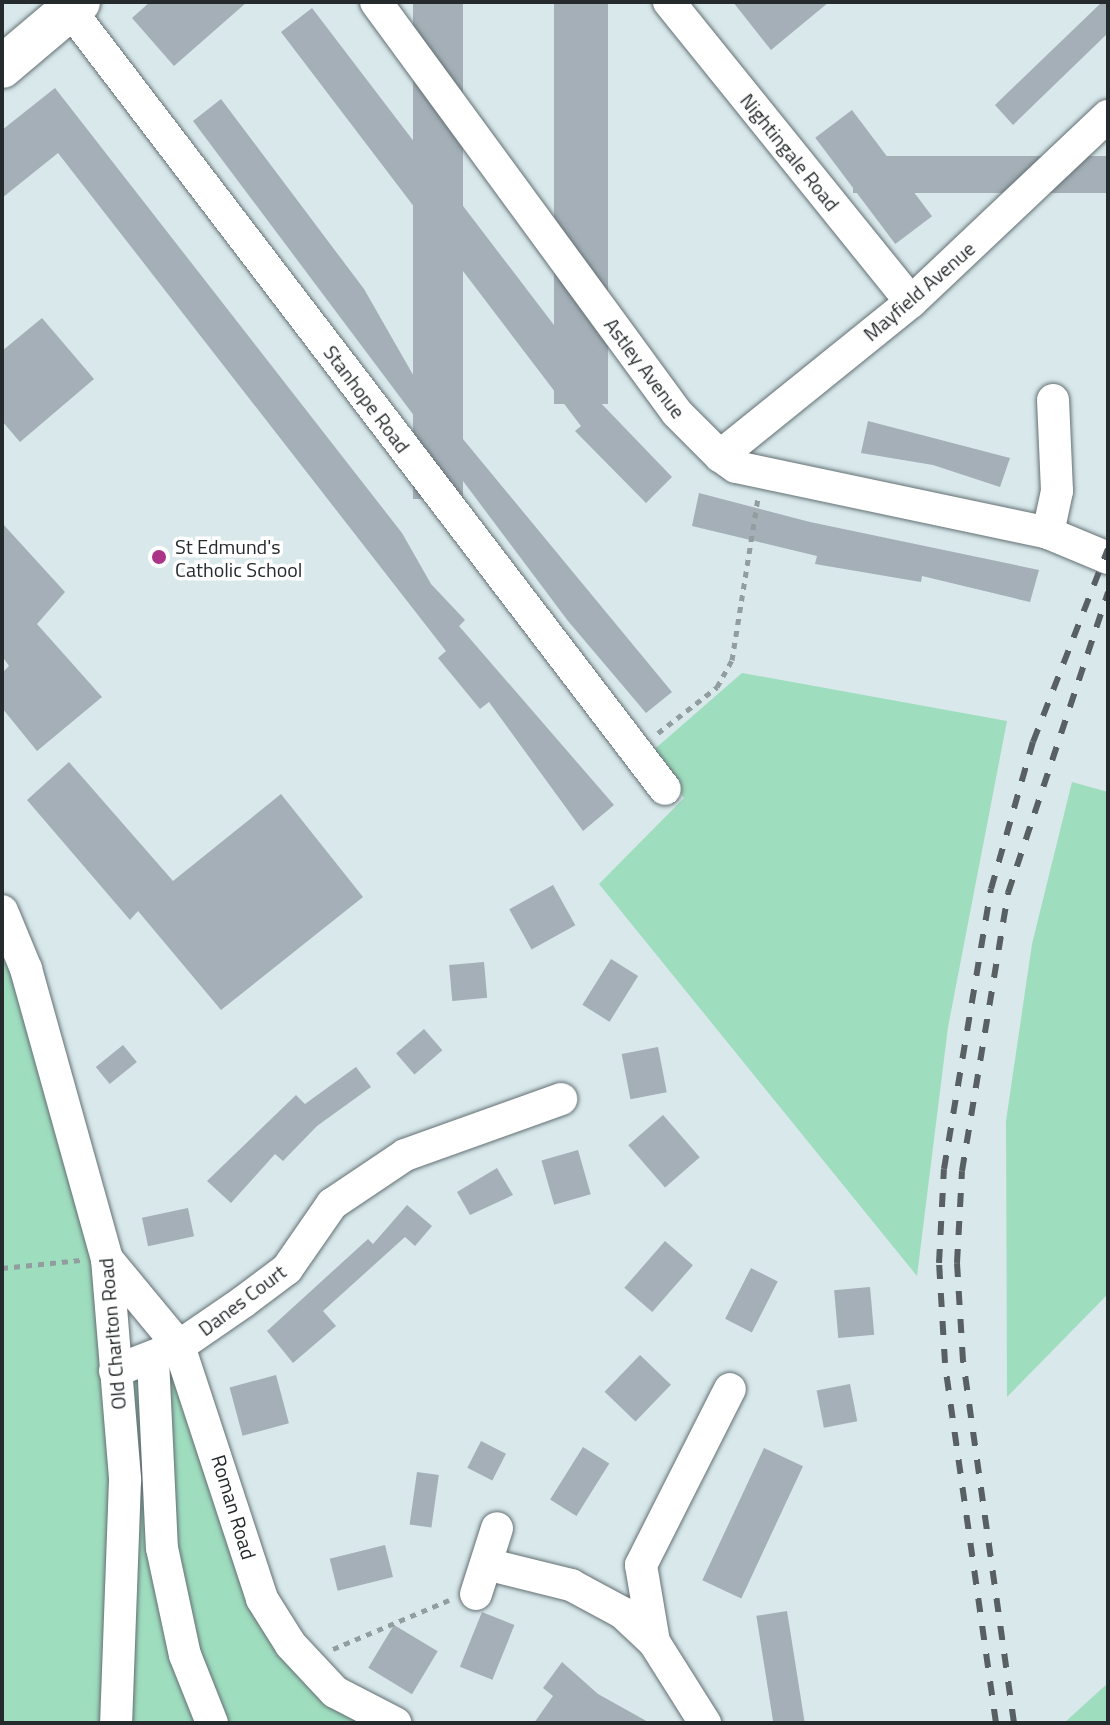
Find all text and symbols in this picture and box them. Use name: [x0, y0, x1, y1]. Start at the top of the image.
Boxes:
street label: Nightingale Road: [735, 89, 845, 215]
street label: Mayfield Avenue: [858, 236, 980, 346]
street label: Astley Avenue: [599, 313, 691, 423]
street label: Stanhope Road: [319, 341, 415, 457]
place label: St Edmund's Catholic School: [175, 534, 302, 581]
marker: St Edmund's Catholic School: [150, 548, 168, 566]
street label: Old Charlton Road: [93, 1257, 131, 1411]
street label: Danes Court: [194, 1259, 290, 1341]
street label: Roman Road: [207, 1452, 261, 1562]

